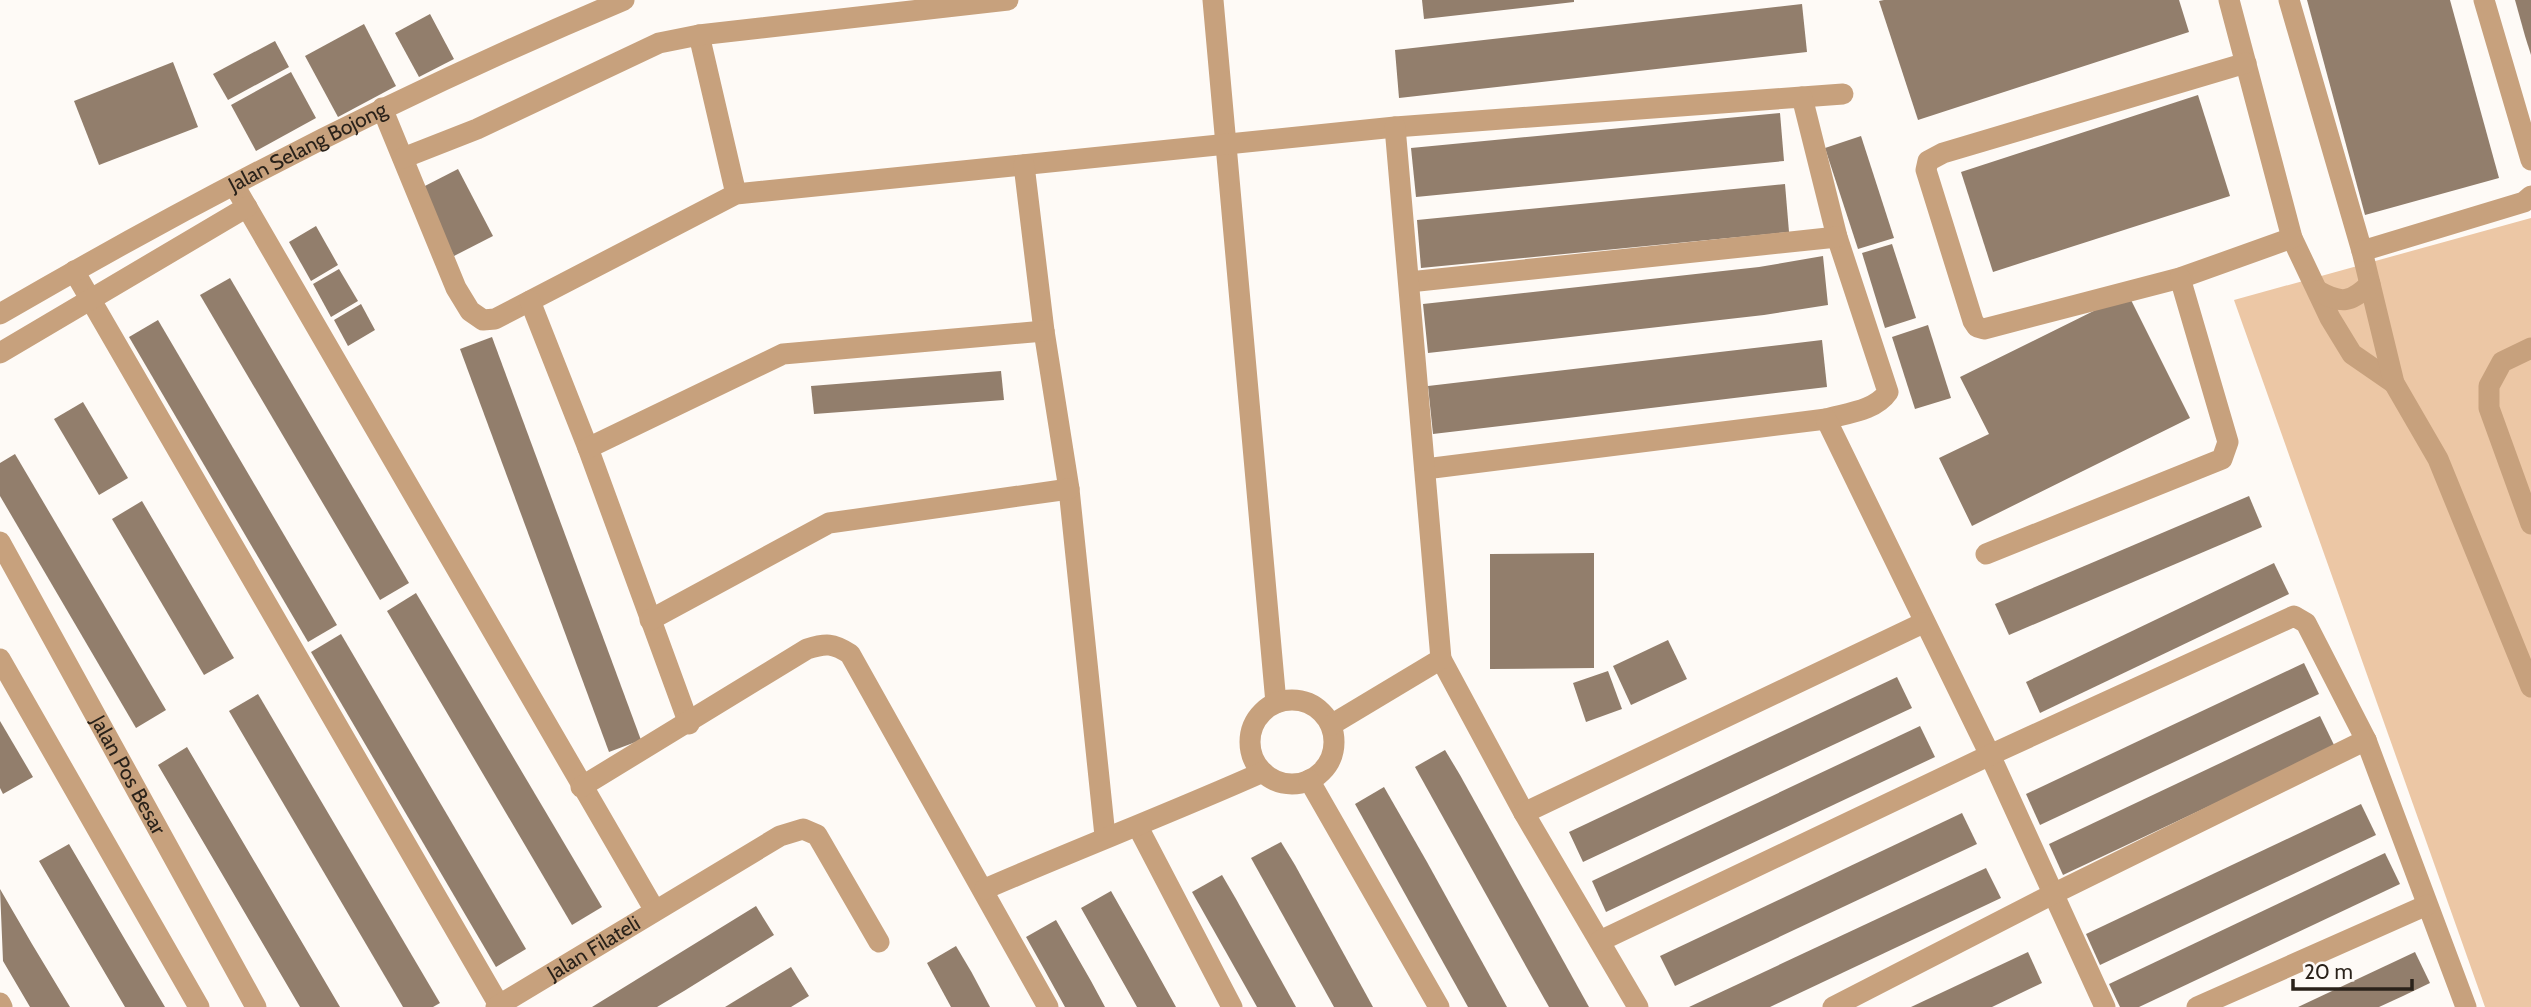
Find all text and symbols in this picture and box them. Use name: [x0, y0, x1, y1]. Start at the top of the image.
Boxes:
street label: Jalan Selang Bojong: [223, 96, 391, 198]
street label: Jalan Pos Besar: [85, 710, 172, 839]
street label: Jalan Filateli: [541, 910, 644, 986]
scale bar: [2293, 948, 2412, 992]
text: 20 m: [2304, 959, 2353, 984]

